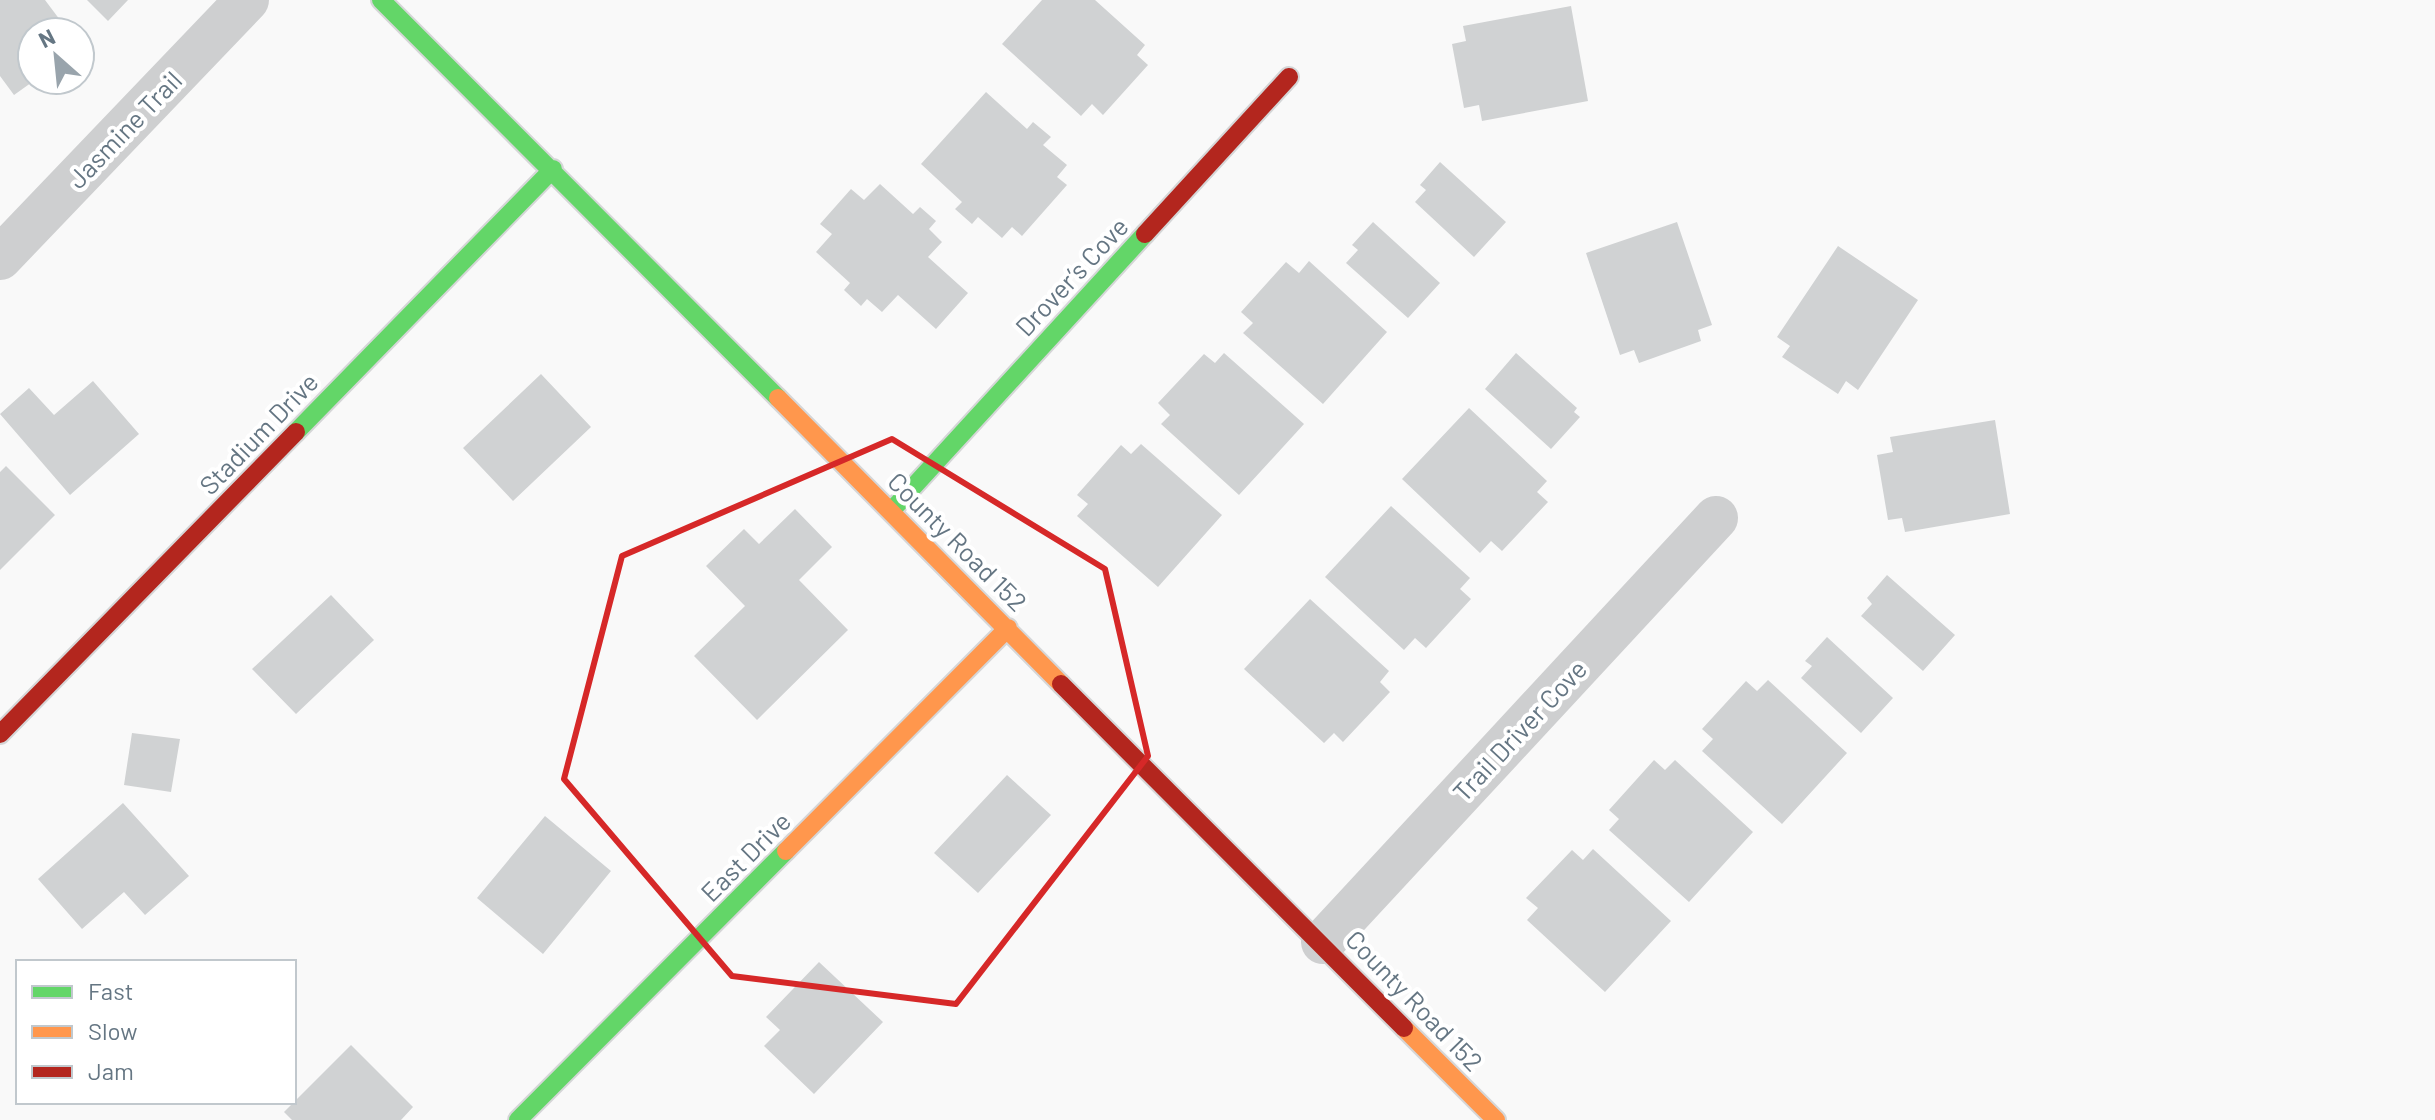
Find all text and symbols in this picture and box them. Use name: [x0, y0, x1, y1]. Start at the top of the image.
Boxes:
north arrow: [16, 16, 96, 96]
text: N: [34, 22, 59, 52]
street label: Jasmine Trail: [61, 64, 187, 194]
street label: Drover’s Cove: [1008, 210, 1134, 342]
street label: Stadium Drive: [192, 366, 324, 500]
street label: County Road 152: [882, 465, 1034, 617]
street label: Trail Driver Cove: [1446, 653, 1592, 807]
street label: East Drive: [694, 805, 796, 907]
street label: County Road 152: [1340, 923, 1490, 1077]
legend: [16, 960, 296, 1104]
text: Fast: [88, 976, 133, 1005]
text: Slow: [88, 1016, 137, 1045]
text: Jam: [88, 1056, 134, 1085]

